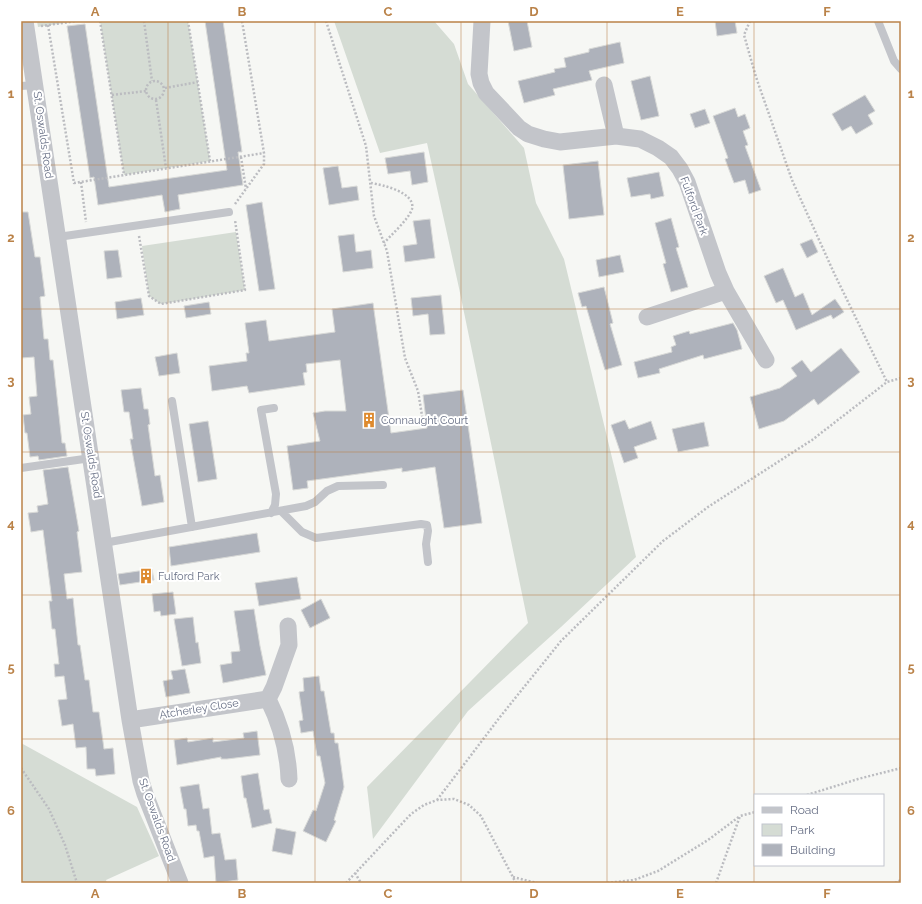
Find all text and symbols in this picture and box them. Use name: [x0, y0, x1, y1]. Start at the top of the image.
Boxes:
text: A: [91, 4, 100, 19]
text: B: [238, 4, 247, 19]
text: C: [384, 4, 393, 19]
text: D: [529, 4, 539, 19]
text: E: [676, 4, 684, 19]
text: F: [823, 4, 831, 19]
text: 1: [8, 86, 15, 101]
text: 1: [908, 86, 915, 101]
street label: St. Oswalds Road: [30, 91, 56, 180]
street label: Fulford Park: [677, 175, 711, 237]
text: 2: [7, 230, 15, 245]
text: 2: [907, 230, 915, 245]
text: 3: [7, 373, 15, 388]
text: 3: [907, 373, 915, 388]
street label: St. Oswalds Road: [78, 411, 104, 500]
building icon: Connaught Court: [360, 411, 378, 429]
place label: Connaught Court: [381, 414, 469, 427]
text: 4: [7, 516, 15, 531]
text: 4: [907, 516, 915, 531]
building icon: Fulford Park: [137, 567, 155, 585]
place label: Fulford Park: [158, 570, 220, 583]
text: 5: [7, 660, 15, 675]
text: 5: [907, 660, 915, 675]
street label: Atcherley Close: [158, 696, 240, 722]
street label: St. Oswalds Road: [136, 777, 178, 864]
legend: [754, 794, 884, 866]
text: 6: [7, 803, 15, 818]
text: Road: [790, 803, 819, 817]
text: 6: [907, 803, 915, 818]
text: Park: [790, 823, 815, 837]
text: Building: [790, 843, 836, 857]
text: A: [91, 886, 100, 901]
text: B: [238, 886, 247, 901]
text: C: [384, 886, 393, 901]
text: D: [529, 886, 539, 901]
text: E: [676, 886, 684, 901]
text: F: [823, 886, 831, 901]

